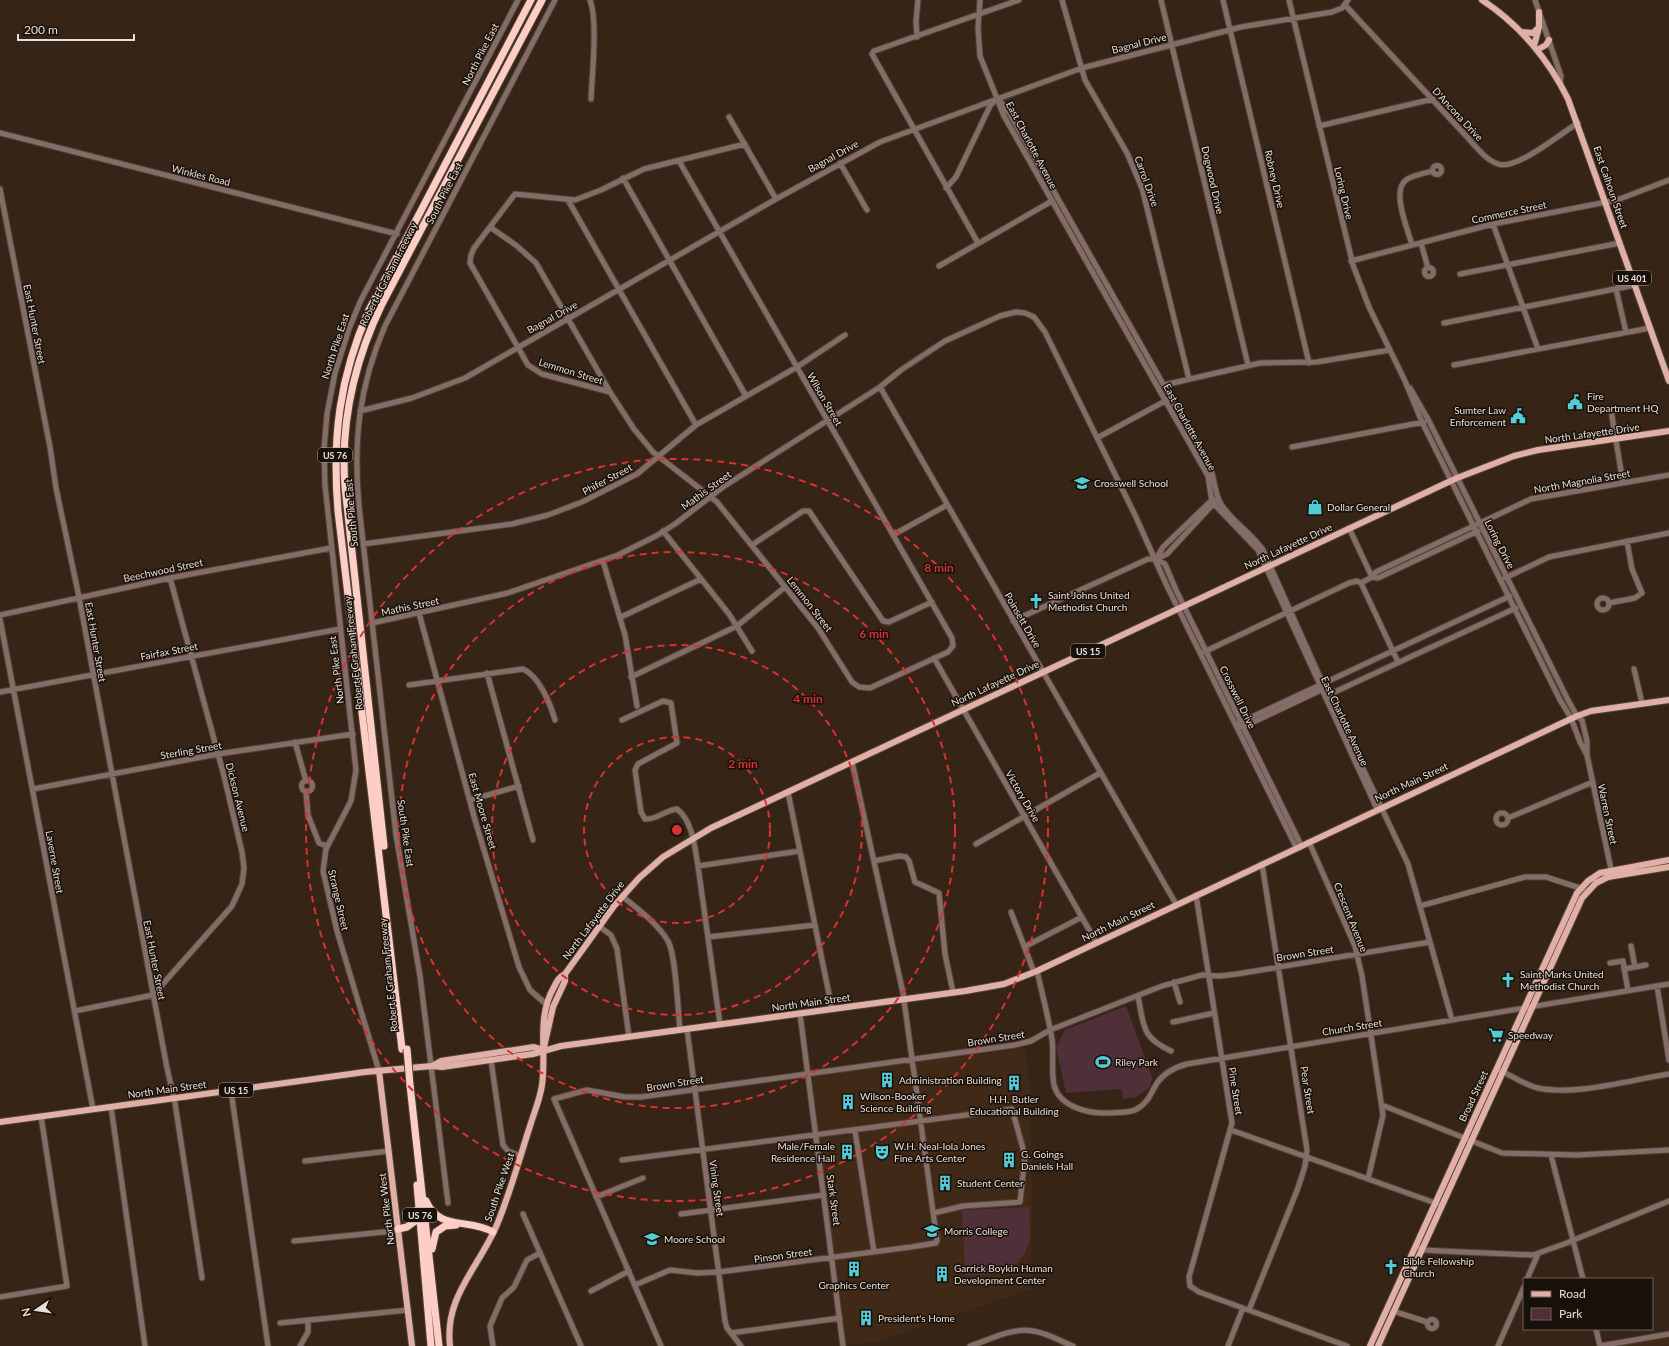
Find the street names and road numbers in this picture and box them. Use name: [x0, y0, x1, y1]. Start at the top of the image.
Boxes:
street label: North Pike East: [459, 21, 501, 87]
street label: Bagnal Drive: [1110, 30, 1168, 56]
street label: D'Ancona Drive: [1430, 85, 1486, 143]
street label: East Charlotte Avenue: [1004, 99, 1060, 191]
street label: Bagnal Drive: [806, 137, 860, 175]
street label: East Calhoun Street: [1591, 144, 1631, 230]
street label: Dogwood Drive: [1199, 145, 1227, 215]
street label: Robney Drive: [1262, 149, 1288, 209]
street label: Carrol Drive: [1132, 154, 1162, 208]
street label: South Pike East: [423, 160, 465, 226]
street label: Winkles Road: [170, 162, 232, 188]
street label: Loring Drive: [1332, 166, 1356, 220]
street label: Commerce Street: [1470, 198, 1548, 226]
street label: Robert E Graham Freeway: [357, 219, 420, 328]
road number: US 401: [1613, 271, 1651, 285]
street label: East Hunter Street: [21, 283, 49, 365]
street label: Bagnal Drive: [525, 298, 579, 336]
street label: North Pike East: [319, 311, 351, 380]
street label: Lemmon Street: [537, 356, 605, 387]
street label: Wilson Street: [805, 370, 845, 428]
street label: East Charlotte Avenue: [1161, 382, 1219, 472]
street label: North Lafayette Drive: [1544, 420, 1640, 446]
road number: US 76: [318, 448, 352, 462]
street label: Phifer Street: [580, 461, 634, 497]
street label: North Magnolia Street: [1533, 467, 1632, 495]
street label: Mathis Street: [679, 468, 734, 512]
street label: South Pike East: [342, 478, 360, 547]
street label: Loring Drive: [1482, 517, 1518, 571]
street label: North Lafayette Drive: [1242, 520, 1334, 572]
street label: Beechwood Street: [122, 556, 204, 584]
street label: Lemmon Street: [785, 574, 835, 634]
street label: Poinsett Drive: [1002, 590, 1044, 650]
street label: Mathis Street: [380, 594, 440, 618]
street label: Robert E Graham Freeway: [341, 595, 365, 711]
street label: East Hunter Street: [83, 601, 109, 683]
street label: North Pike East: [326, 635, 346, 705]
street label: Fairfax Street: [139, 639, 199, 662]
road number: US 15: [1071, 644, 1105, 658]
street label: North Lafayette Drive: [949, 657, 1041, 709]
street label: Crosswell Drive: [1218, 664, 1258, 730]
street label: East Charlotte Avenue: [1319, 674, 1371, 768]
street label: Sterling Street: [159, 739, 223, 761]
street label: North Main Street: [1372, 760, 1450, 804]
street label: Dickson Avenue: [224, 761, 252, 833]
street label: Victory Drive: [1003, 768, 1043, 824]
street label: East Moore Street: [466, 771, 500, 851]
street label: Warren Street: [1596, 783, 1620, 846]
street label: South Pike East: [395, 799, 417, 868]
street label: Laverne Street: [44, 830, 67, 895]
street label: Strange Street: [326, 868, 352, 932]
street label: North Lafayette Drive: [559, 878, 627, 962]
street label: Crescent Avenue: [1332, 880, 1370, 954]
street label: North Main Street: [1080, 898, 1157, 944]
street label: Robert E Graham Freeway: [376, 917, 400, 1033]
street label: East Hunter Street: [141, 919, 169, 1001]
street label: Brown Street: [1276, 942, 1335, 963]
street label: North Main Street: [771, 990, 852, 1013]
street label: Church Street: [1321, 1016, 1383, 1038]
street label: Brown Street: [967, 1027, 1026, 1048]
street label: Pear Street: [1298, 1065, 1318, 1115]
street label: Pine Street: [1226, 1066, 1246, 1116]
street label: Broad Street: [1456, 1068, 1490, 1123]
street label: Brown Street: [646, 1072, 705, 1093]
street label: North Main Street: [127, 1077, 208, 1100]
road number: US 15: [219, 1083, 253, 1097]
street label: South Pike West: [482, 1151, 517, 1223]
street label: Vining Street: [707, 1159, 727, 1217]
street label: North Pike West: [376, 1172, 396, 1246]
street label: Stark Street: [824, 1174, 844, 1227]
road number: US 76: [403, 1208, 437, 1222]
street label: Pinson Street: [753, 1245, 813, 1265]

